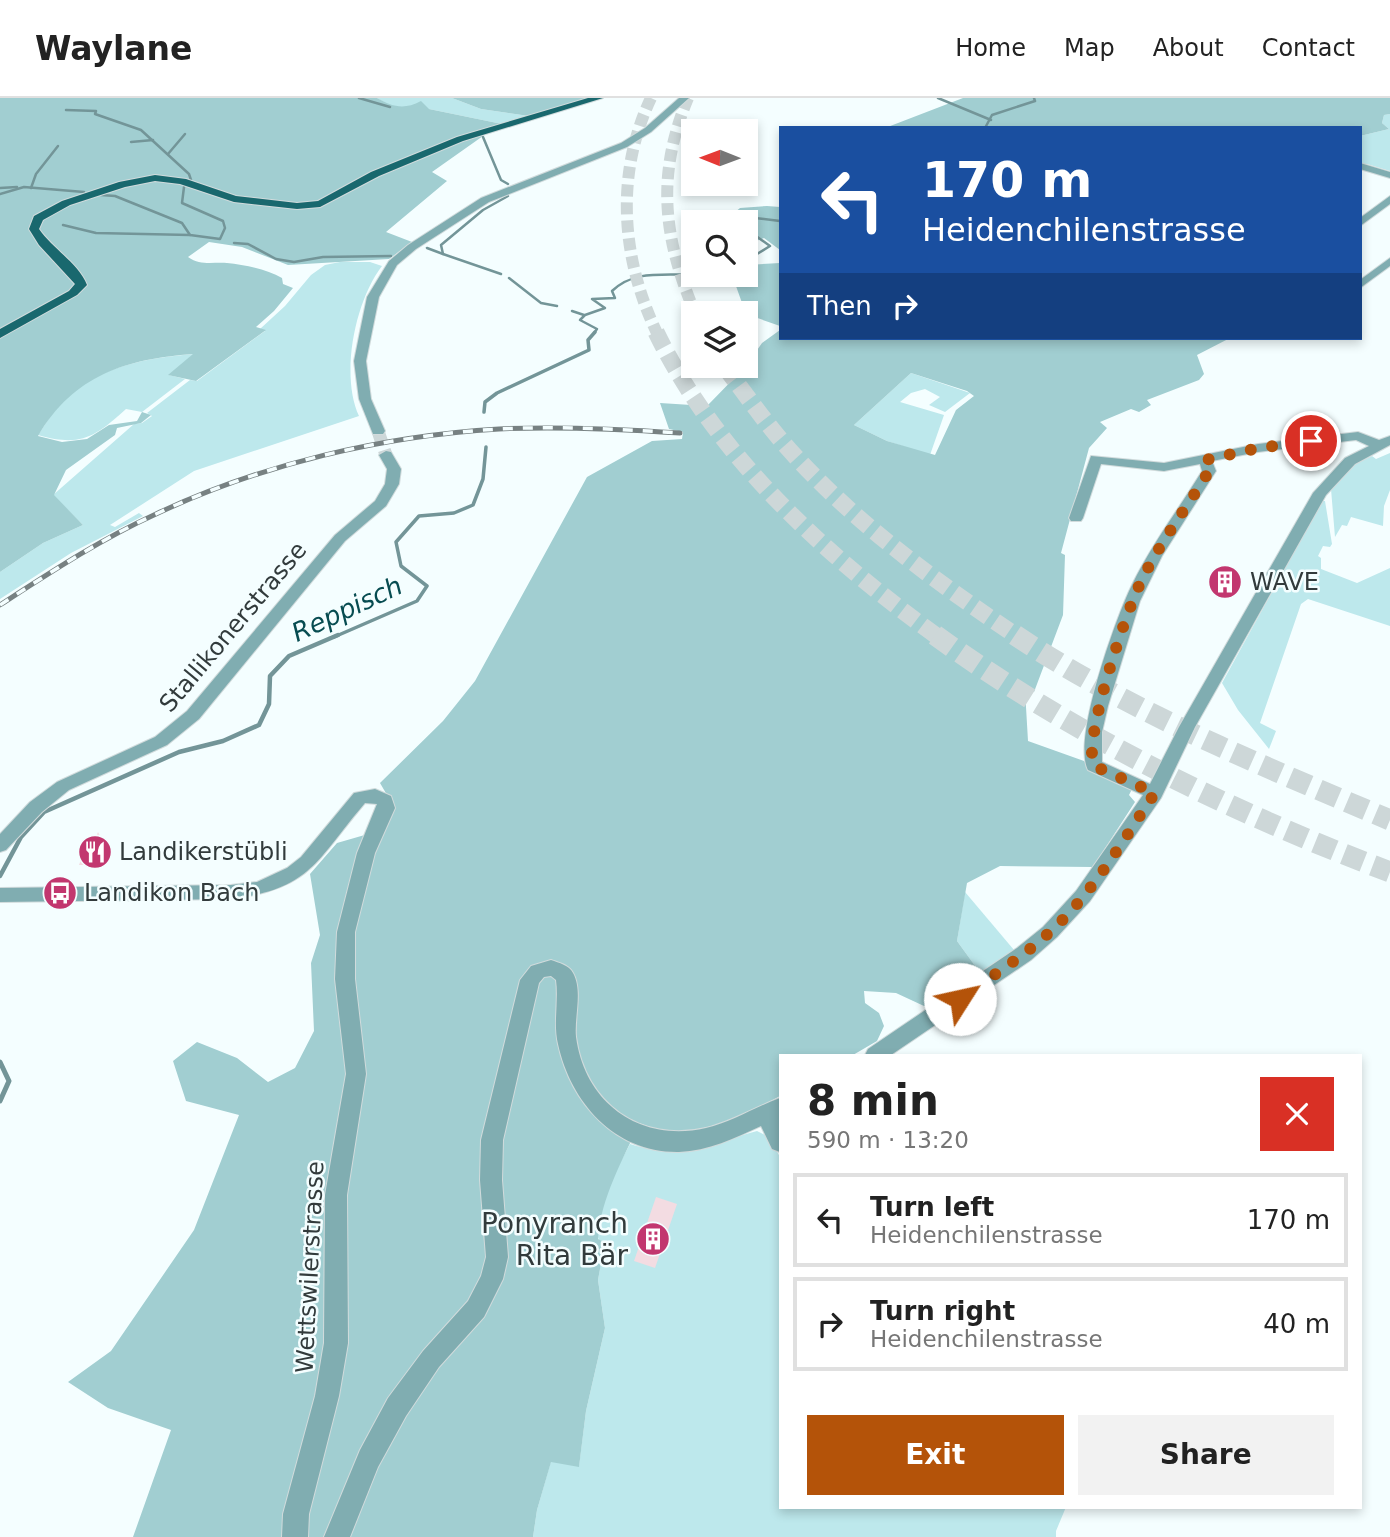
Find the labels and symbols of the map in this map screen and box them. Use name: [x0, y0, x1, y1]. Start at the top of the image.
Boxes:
north arrow: [681, 119, 758, 196]
pin: [1281, 411, 1341, 471]
street label: Stallikonerstrasse: [154, 536, 312, 718]
building icon: WAVE: [1206, 563, 1244, 601]
place label: WAVE: [1250, 568, 1319, 596]
water label: Reppisch: [287, 570, 407, 648]
restaurant icon: Landikerstübli: [76, 833, 114, 871]
place label: Landikerstübli: [119, 838, 288, 866]
bus stop icon: Landikon Bach: [41, 874, 79, 912]
place label: Landikon Bach: [84, 879, 259, 907]
position arrow: [923, 962, 997, 1036]
street label: Wettswilerstrasse: [290, 1160, 330, 1374]
place label: Ponyranch Rita Bär: [481, 1207, 628, 1272]
building icon: Ponyranch Rita Bär: [634, 1220, 672, 1258]

